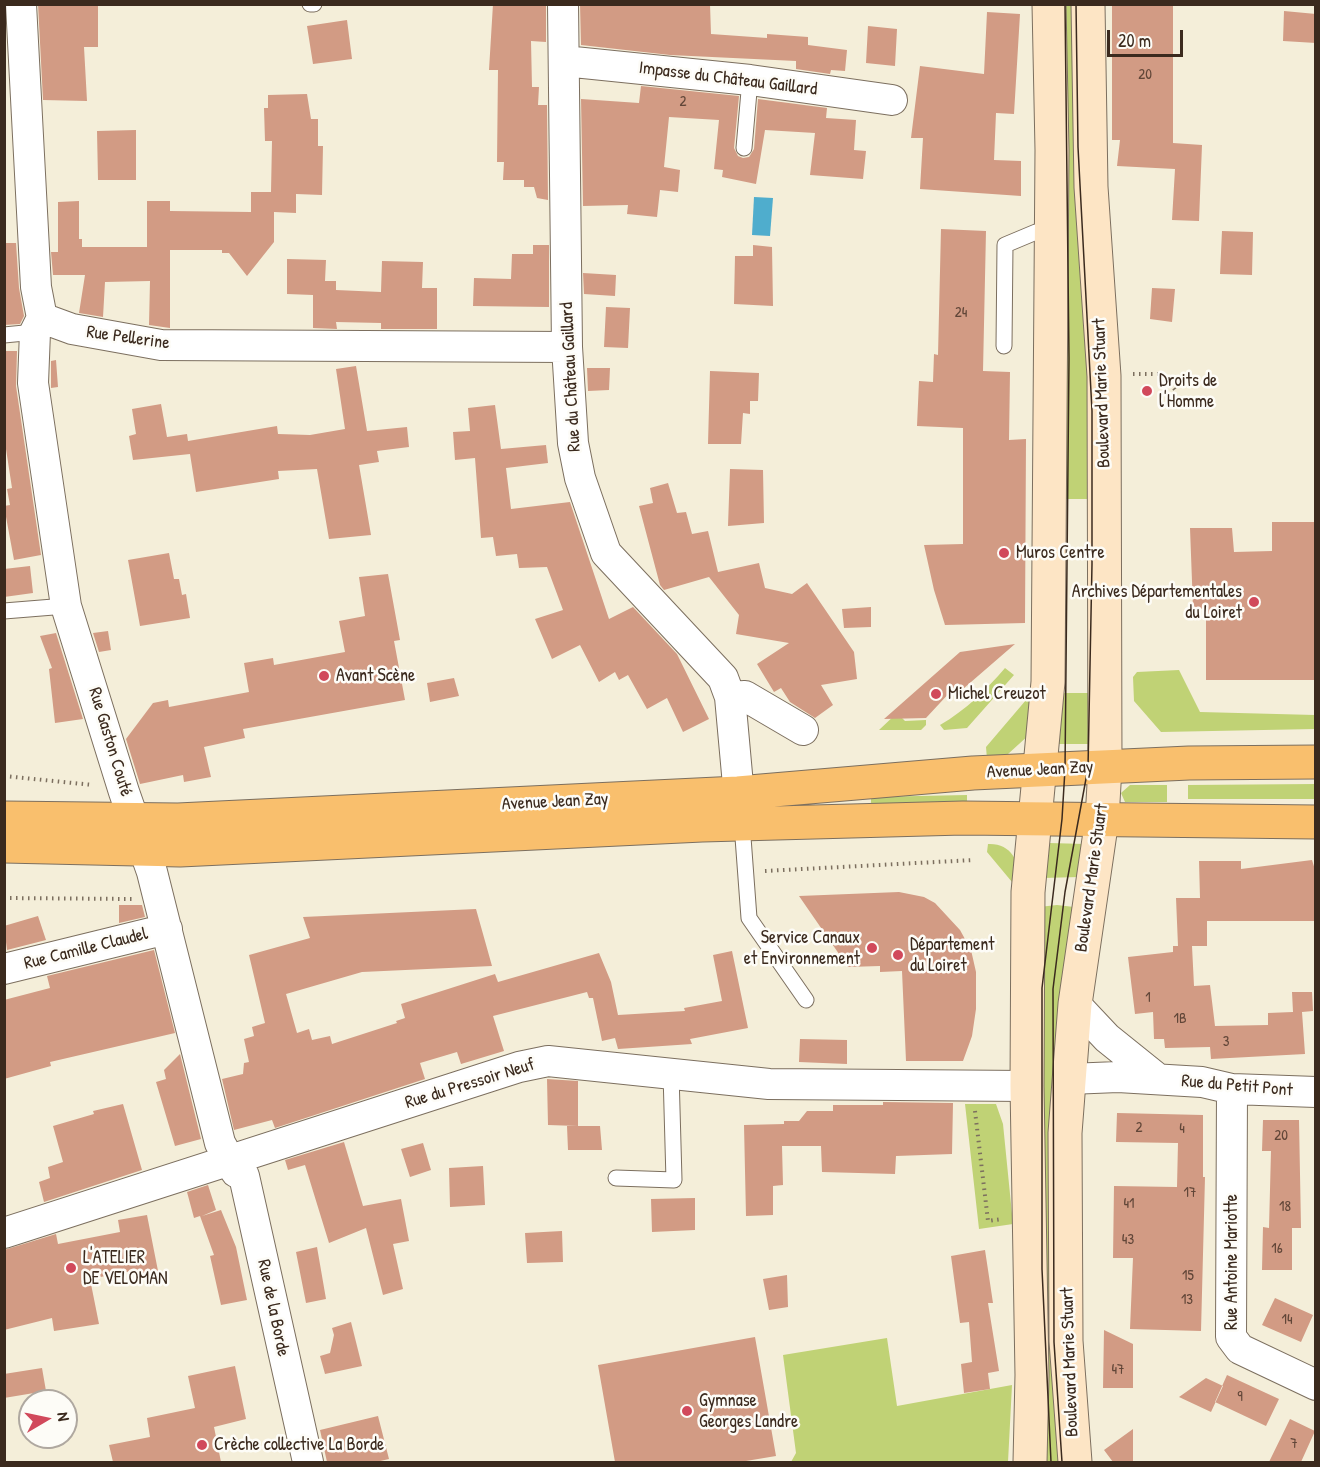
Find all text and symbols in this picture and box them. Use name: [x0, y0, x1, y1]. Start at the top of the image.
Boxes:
scale bar: [1110, 18, 1186, 56]
text: 20 m: [1118, 28, 1151, 53]
street label: Impasse du Château Gaillard: [638, 57, 818, 101]
house number: 20: [1138, 66, 1152, 84]
house number: 2: [679, 93, 687, 111]
street label: Rue du Château Gaillard: [556, 302, 586, 452]
house number: 24: [955, 304, 967, 322]
street label: Boulevard Marie Stuart: [1089, 318, 1115, 468]
street label: Rue Pellerine: [85, 321, 171, 355]
place label: Droits de l'Homme: [1159, 370, 1217, 412]
marker: Droits de l'Homme: [1140, 384, 1154, 398]
place label: Muros Centre: [1016, 542, 1105, 564]
marker: Muros Centre: [997, 546, 1011, 560]
place label: Archives Départementales du Loiret: [1072, 581, 1242, 624]
marker: Archives Départementales du Loiret: [1247, 595, 1261, 609]
place label: Avant Scène: [336, 665, 415, 687]
marker: Avant Scène: [317, 669, 331, 683]
place label: Michel Creuzot: [948, 683, 1046, 705]
street label: Rue Gaston Couté: [83, 685, 137, 799]
marker: Michel Creuzot: [929, 687, 943, 701]
street label: Avenue Jean Zay: [986, 756, 1094, 784]
street label: Avenue Jean Zay: [501, 788, 609, 816]
street label: Boulevard Marie Stuart: [1071, 802, 1113, 954]
street label: Rue Camille Claudel: [22, 923, 150, 975]
place label: Service Canaux et Environnement: [744, 927, 860, 970]
place label: Département du Loiret: [910, 934, 994, 976]
marker: Service Canaux et Environnement: [865, 941, 879, 955]
marker: Département du Loiret: [891, 948, 905, 962]
house number: 1: [1145, 989, 1151, 1007]
house number: 1B: [1173, 1010, 1187, 1028]
house number: 3: [1223, 1033, 1229, 1051]
street label: Rue du Pressoir Neuf: [403, 1054, 537, 1114]
street label: Rue du Petit Pont: [1180, 1070, 1294, 1102]
house number: 2: [1135, 1119, 1143, 1137]
house number: 4: [1179, 1120, 1185, 1138]
house number: 20: [1274, 1127, 1288, 1145]
house number: 17: [1184, 1184, 1196, 1202]
street label: Rue Antoine Mariotte: [1221, 1194, 1243, 1330]
house number: 41: [1123, 1195, 1135, 1213]
house number: 18: [1279, 1198, 1291, 1216]
house number: 43: [1122, 1231, 1134, 1249]
house number: 16: [1271, 1240, 1283, 1258]
place label: L'ATELIER DE VELOMAN: [83, 1247, 167, 1290]
street label: Rue de la Borde: [252, 1258, 294, 1358]
marker: L'ATELIER DE VELOMAN: [64, 1261, 78, 1275]
house number: 15: [1182, 1267, 1194, 1285]
street label: Boulevard Marie Stuart: [1057, 1287, 1083, 1437]
house number: 13: [1181, 1291, 1193, 1309]
house number: 14: [1281, 1311, 1293, 1329]
house number: 47: [1111, 1361, 1125, 1379]
house number: 9: [1237, 1388, 1243, 1406]
north arrow: [18, 1389, 78, 1449]
place label: Gymnase Georges Landre: [699, 1390, 798, 1432]
marker: Gymnase Georges Landre: [680, 1404, 694, 1418]
text: N: [52, 1411, 75, 1422]
place label: Crèche collective La Borde: [214, 1434, 384, 1456]
house number: 7: [1290, 1435, 1298, 1453]
marker: Crèche collective La Borde: [195, 1438, 209, 1452]

